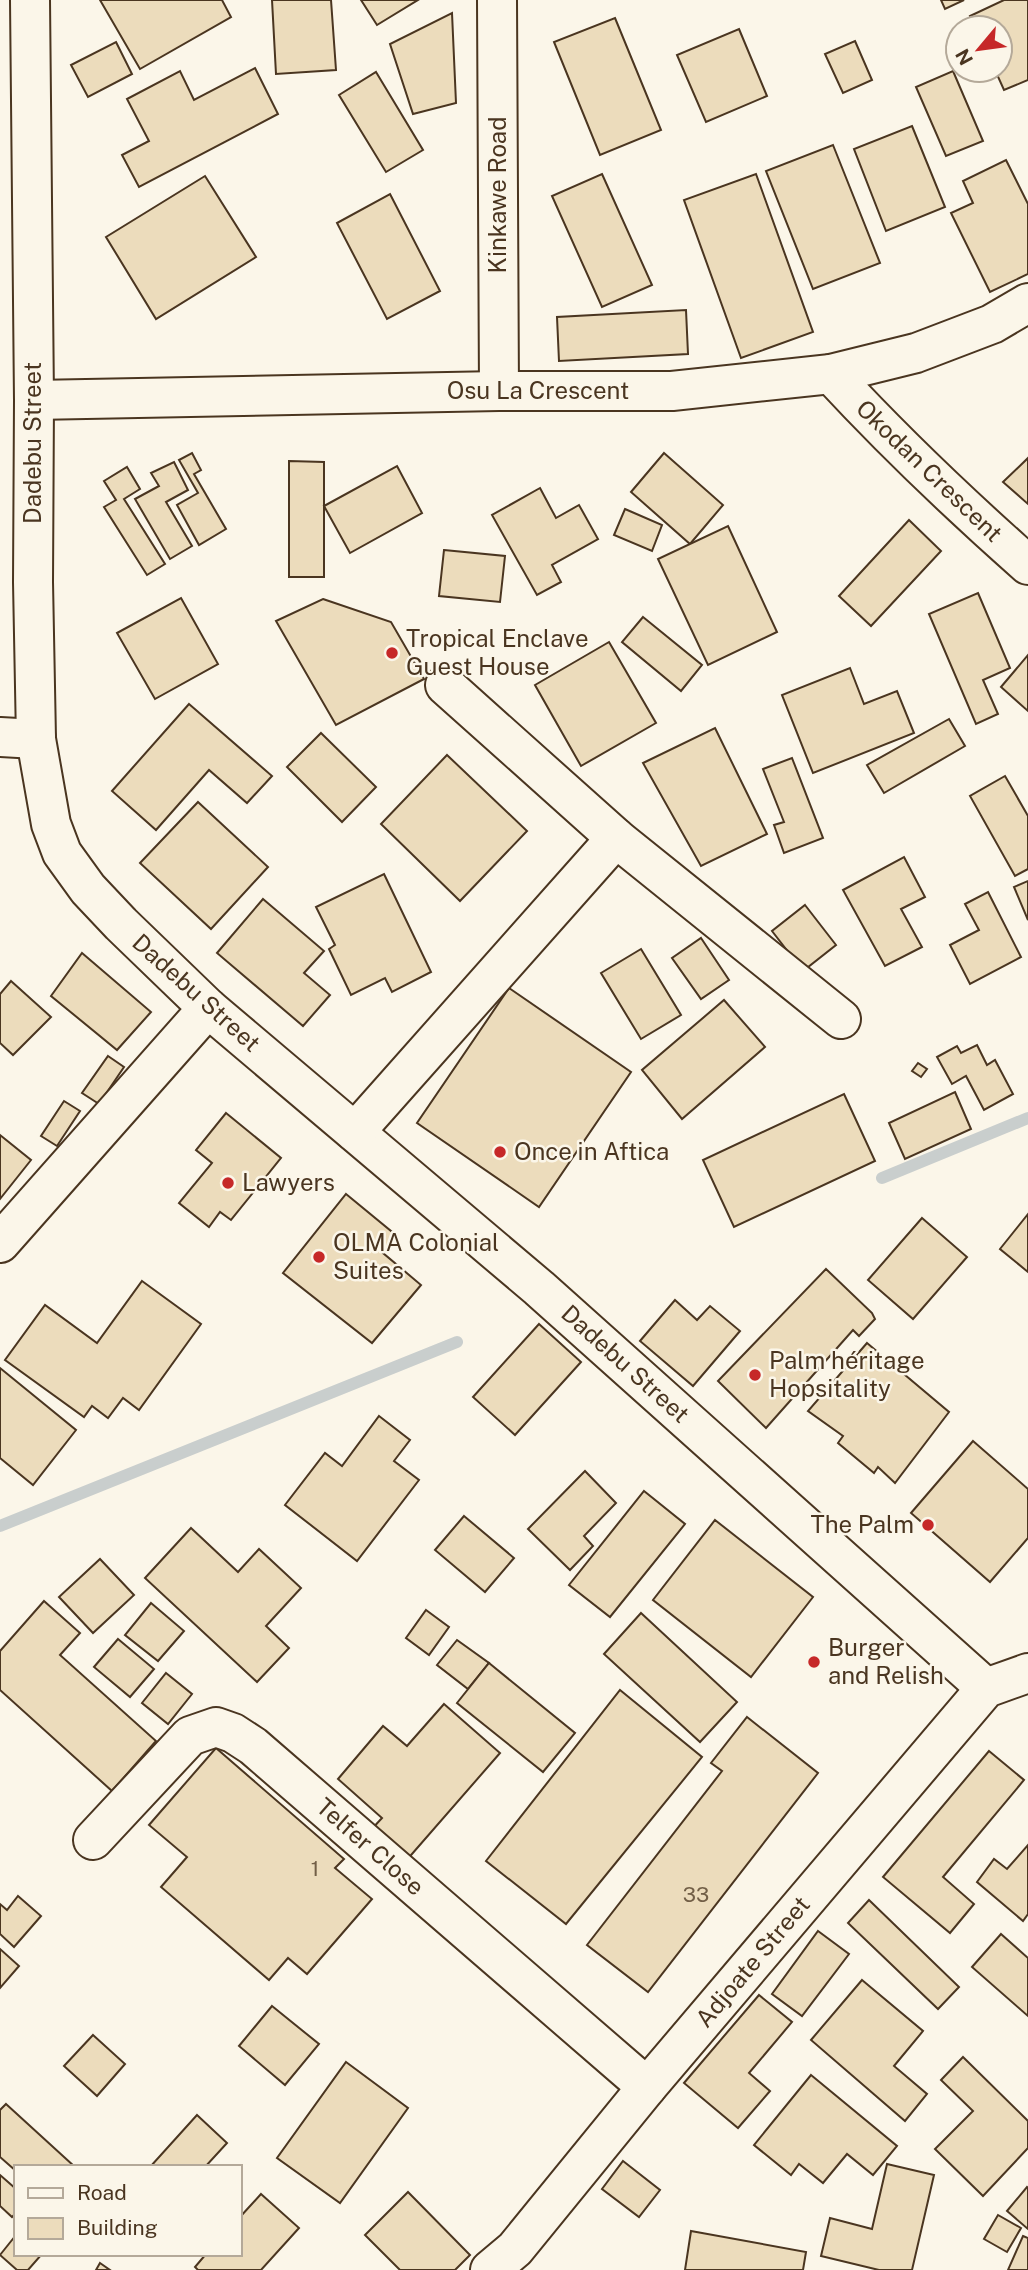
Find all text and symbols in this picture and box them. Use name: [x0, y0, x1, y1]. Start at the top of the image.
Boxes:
north arrow: [944, 14, 1014, 84]
text: N: [951, 45, 977, 69]
street label: Kinkawe Road: [483, 117, 511, 273]
street label: Dadebu Street: [18, 362, 46, 524]
street label: Osu La Crescent: [447, 376, 629, 404]
street label: Okodan Crescent: [851, 394, 1008, 547]
place label: Tropical Enclave Guest House: [406, 624, 589, 680]
marker: Tropical Enclave Guest House: [384, 645, 400, 661]
street label: Dadebu Street: [127, 928, 266, 1057]
place label: Once in Aftica: [514, 1137, 669, 1165]
marker: Once in Aftica: [492, 1144, 508, 1160]
place label: Lawyers: [242, 1168, 335, 1196]
marker: Lawyers: [220, 1175, 236, 1191]
place label: OLMA Colonial Suites: [333, 1228, 499, 1284]
marker: OLMA Colonial Suites: [311, 1249, 327, 1265]
street label: Dadebu Street: [556, 1299, 695, 1428]
place label: Palm héritage Hopsitality: [769, 1346, 925, 1402]
marker: Palm héritage Hopsitality: [747, 1367, 763, 1383]
place label: The Palm: [810, 1510, 914, 1538]
marker: The Palm: [920, 1517, 936, 1533]
place label: Burger and Relish: [828, 1633, 944, 1689]
marker: Burger and Relish: [806, 1654, 822, 1670]
street label: Telfer Close: [311, 1792, 430, 1901]
house number: 1: [311, 1856, 319, 1881]
house number: 33: [683, 1882, 709, 1907]
street label: Adjoate Street: [689, 1890, 815, 2032]
legend: [14, 2165, 242, 2256]
text: Road: [77, 2180, 127, 2205]
text: Building: [77, 2215, 158, 2240]

